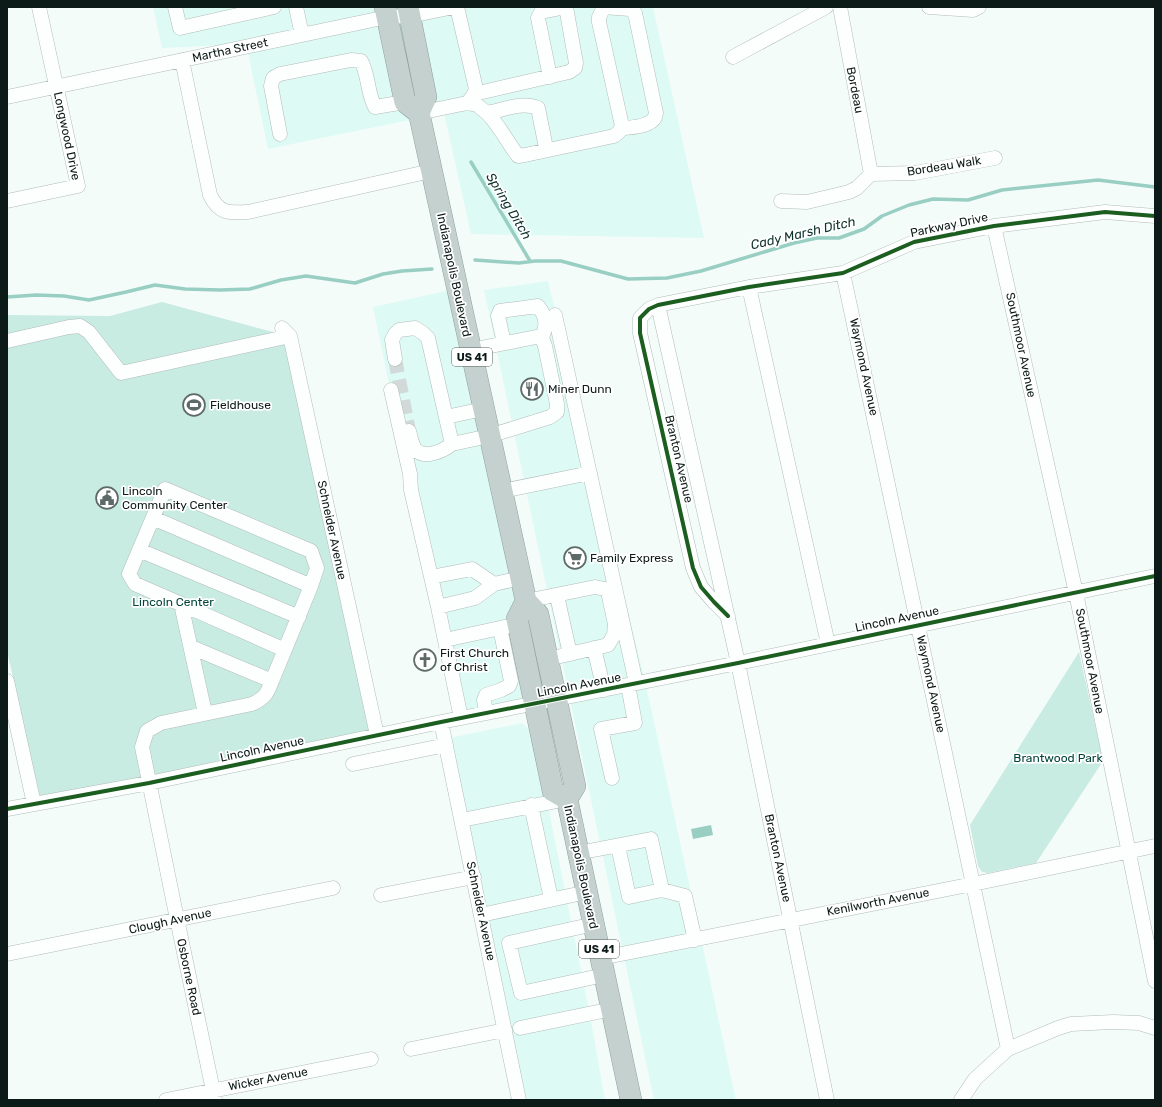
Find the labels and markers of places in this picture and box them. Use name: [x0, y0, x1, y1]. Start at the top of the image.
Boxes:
restaurant icon: Miner Dunn: [519, 376, 545, 402]
place label: Miner Dunn: [548, 382, 612, 396]
sports icon: Fieldhouse: [181, 392, 207, 418]
place label: Fieldhouse: [210, 398, 271, 412]
place label: Lincoln Community Center: [122, 484, 228, 512]
public building icon: Lincoln Community Center: [94, 485, 120, 511]
supermarket icon: Family Express: [562, 545, 588, 571]
place label: Family Express: [590, 551, 673, 565]
place label: First Church of Christ: [440, 646, 509, 674]
church icon: First Church of Christ: [412, 647, 438, 673]

